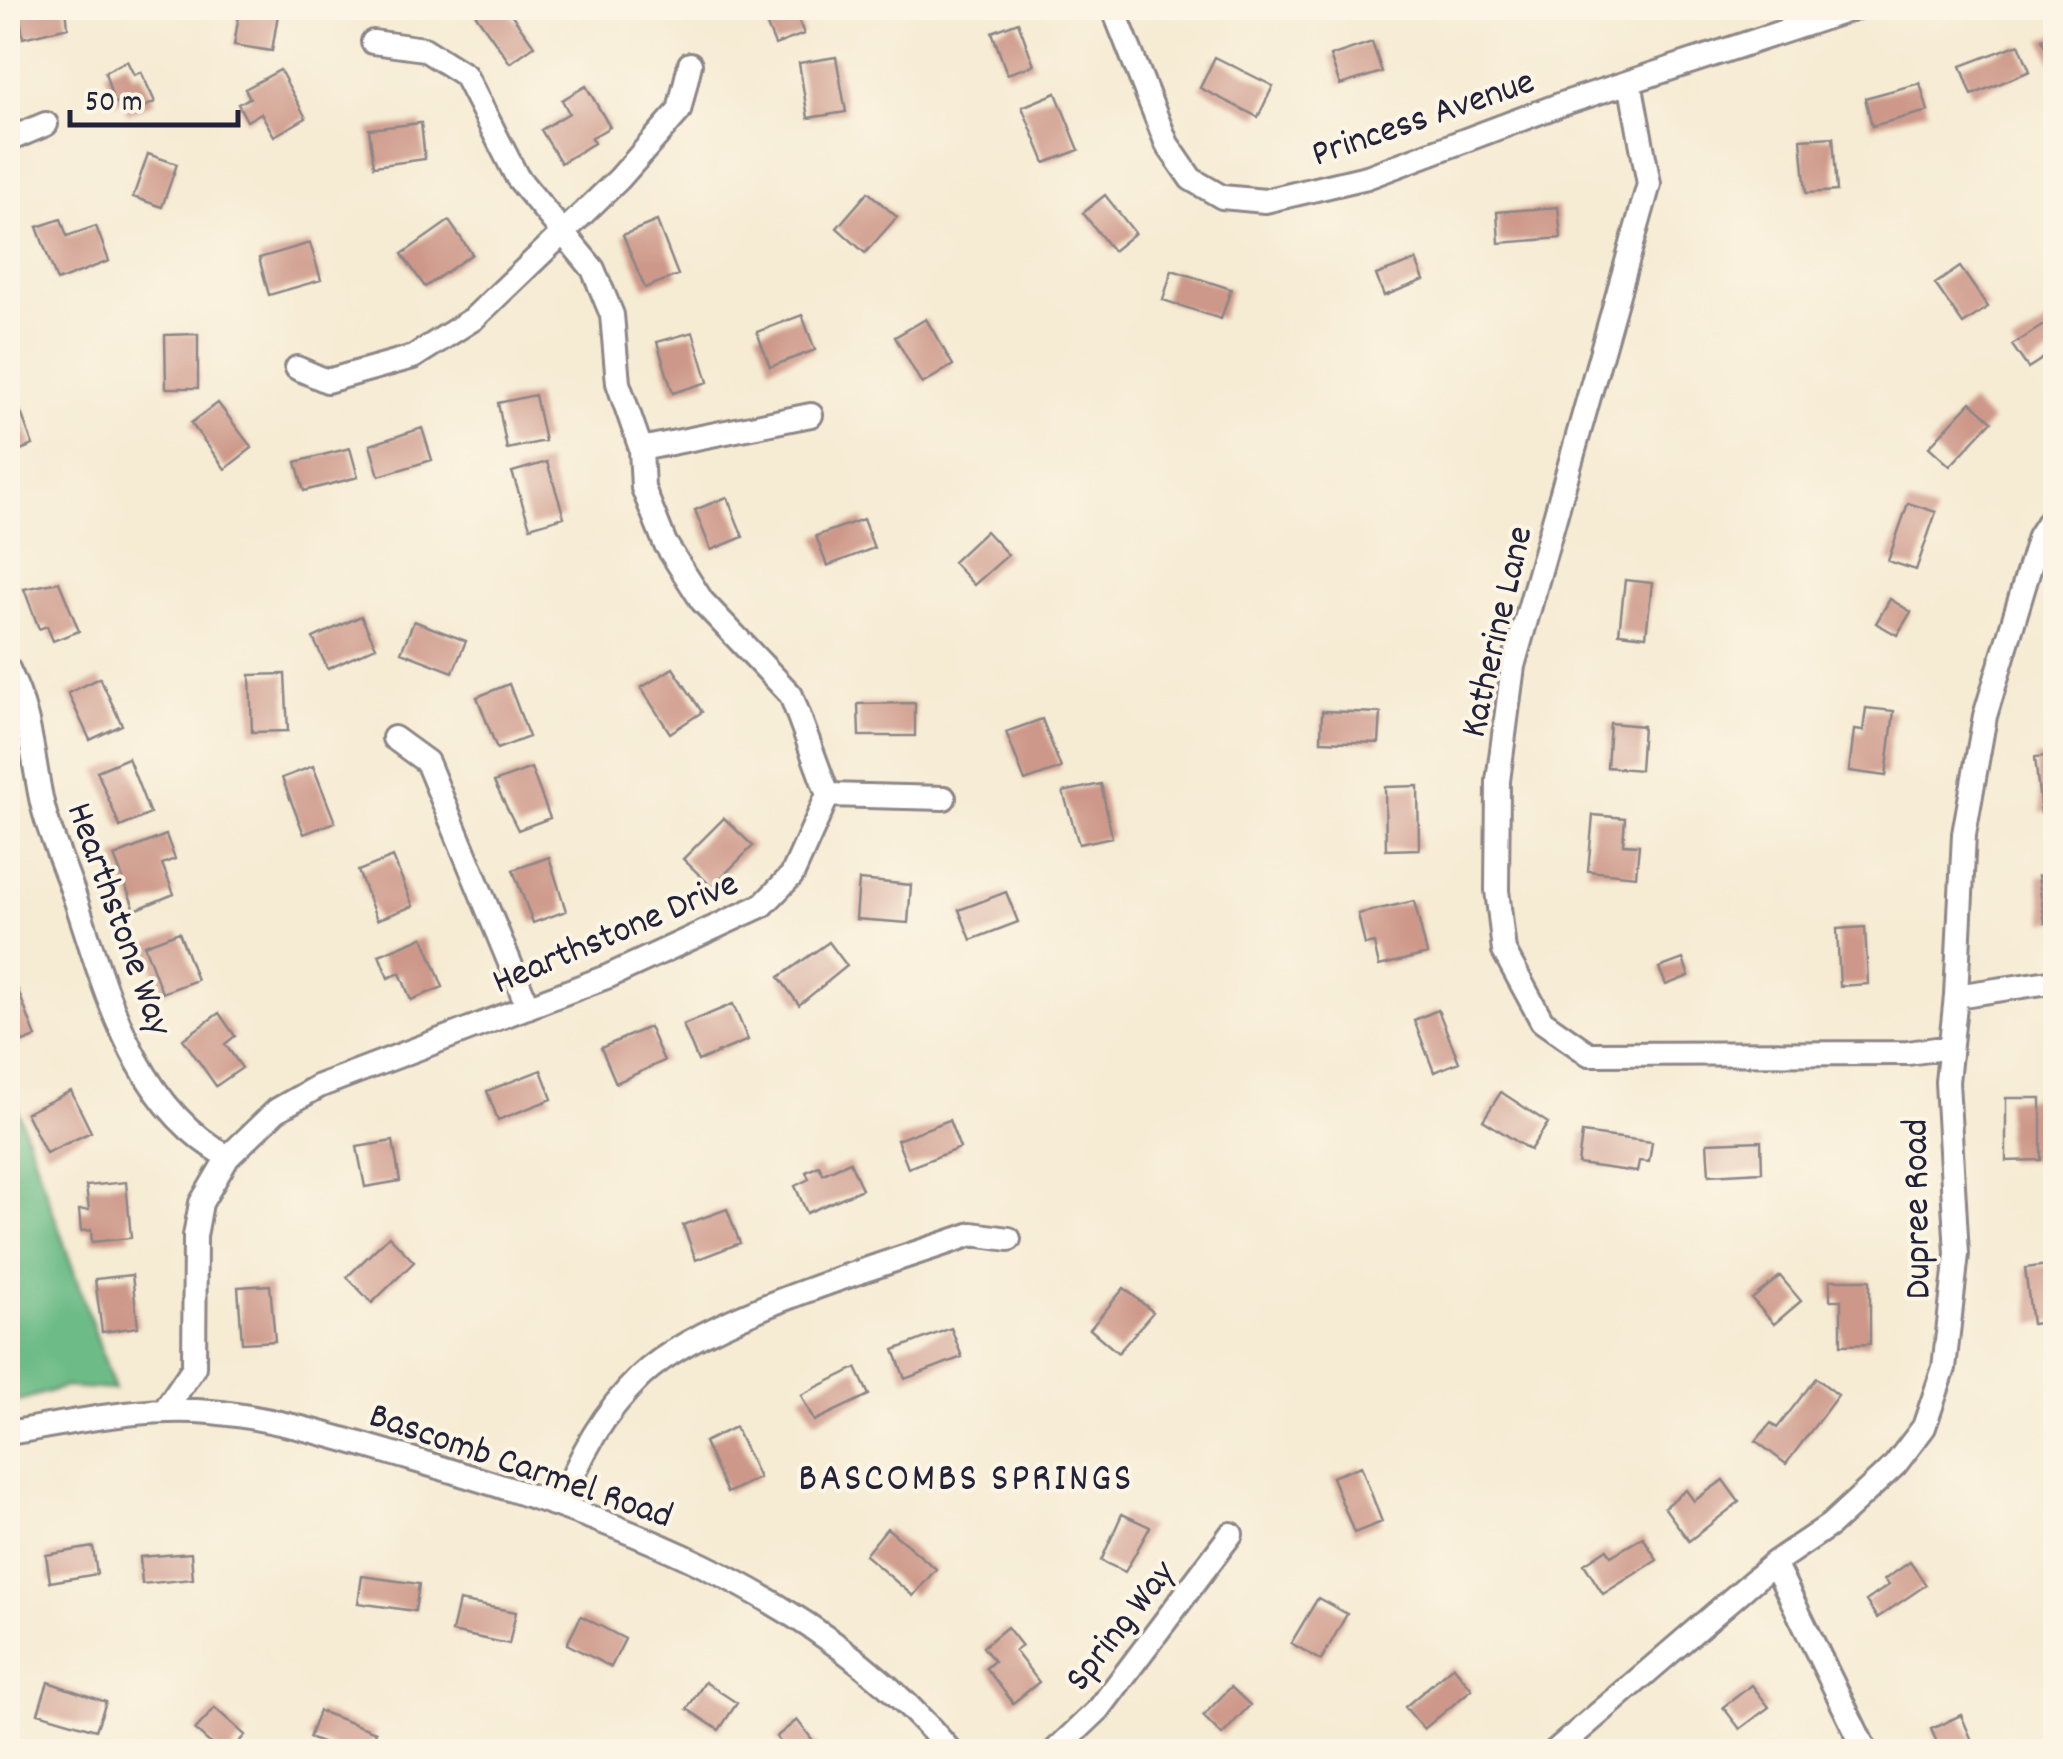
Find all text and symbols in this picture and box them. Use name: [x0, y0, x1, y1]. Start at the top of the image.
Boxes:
street label: Princess Avenue: [1305, 56, 1543, 184]
scale bar: [70, 65, 238, 127]
text: 50 m: [85, 83, 143, 126]
street label: Katherine Lane: [1448, 521, 1550, 743]
street label: Hearthstone Way: [49, 796, 185, 1045]
street label: Hearthstone Drive: [485, 858, 748, 1012]
street label: Dupree Road: [1890, 1118, 1949, 1300]
street label: Bascomb Carmel Road: [361, 1390, 679, 1546]
district label: BASCOMBS SPRINGS: [798, 1453, 1134, 1510]
street label: Spring Way: [1053, 1550, 1192, 1705]

